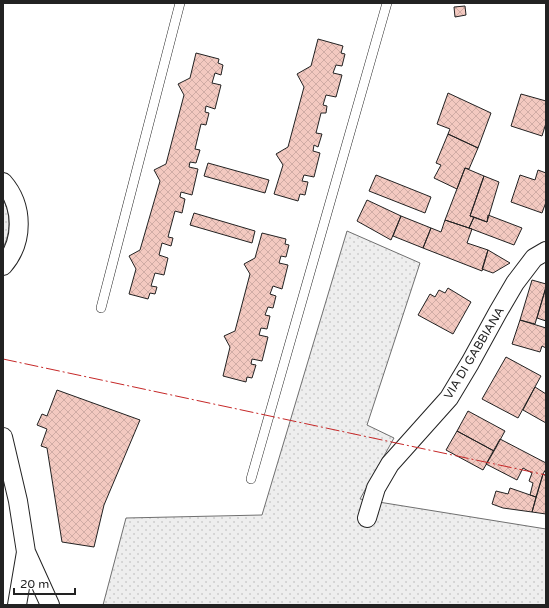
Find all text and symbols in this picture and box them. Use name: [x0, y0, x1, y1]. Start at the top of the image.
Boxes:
street label: VIA DI GABBIANA: [441, 304, 507, 402]
scale bar: [14, 570, 75, 596]
text: 20 m: [20, 577, 49, 591]

